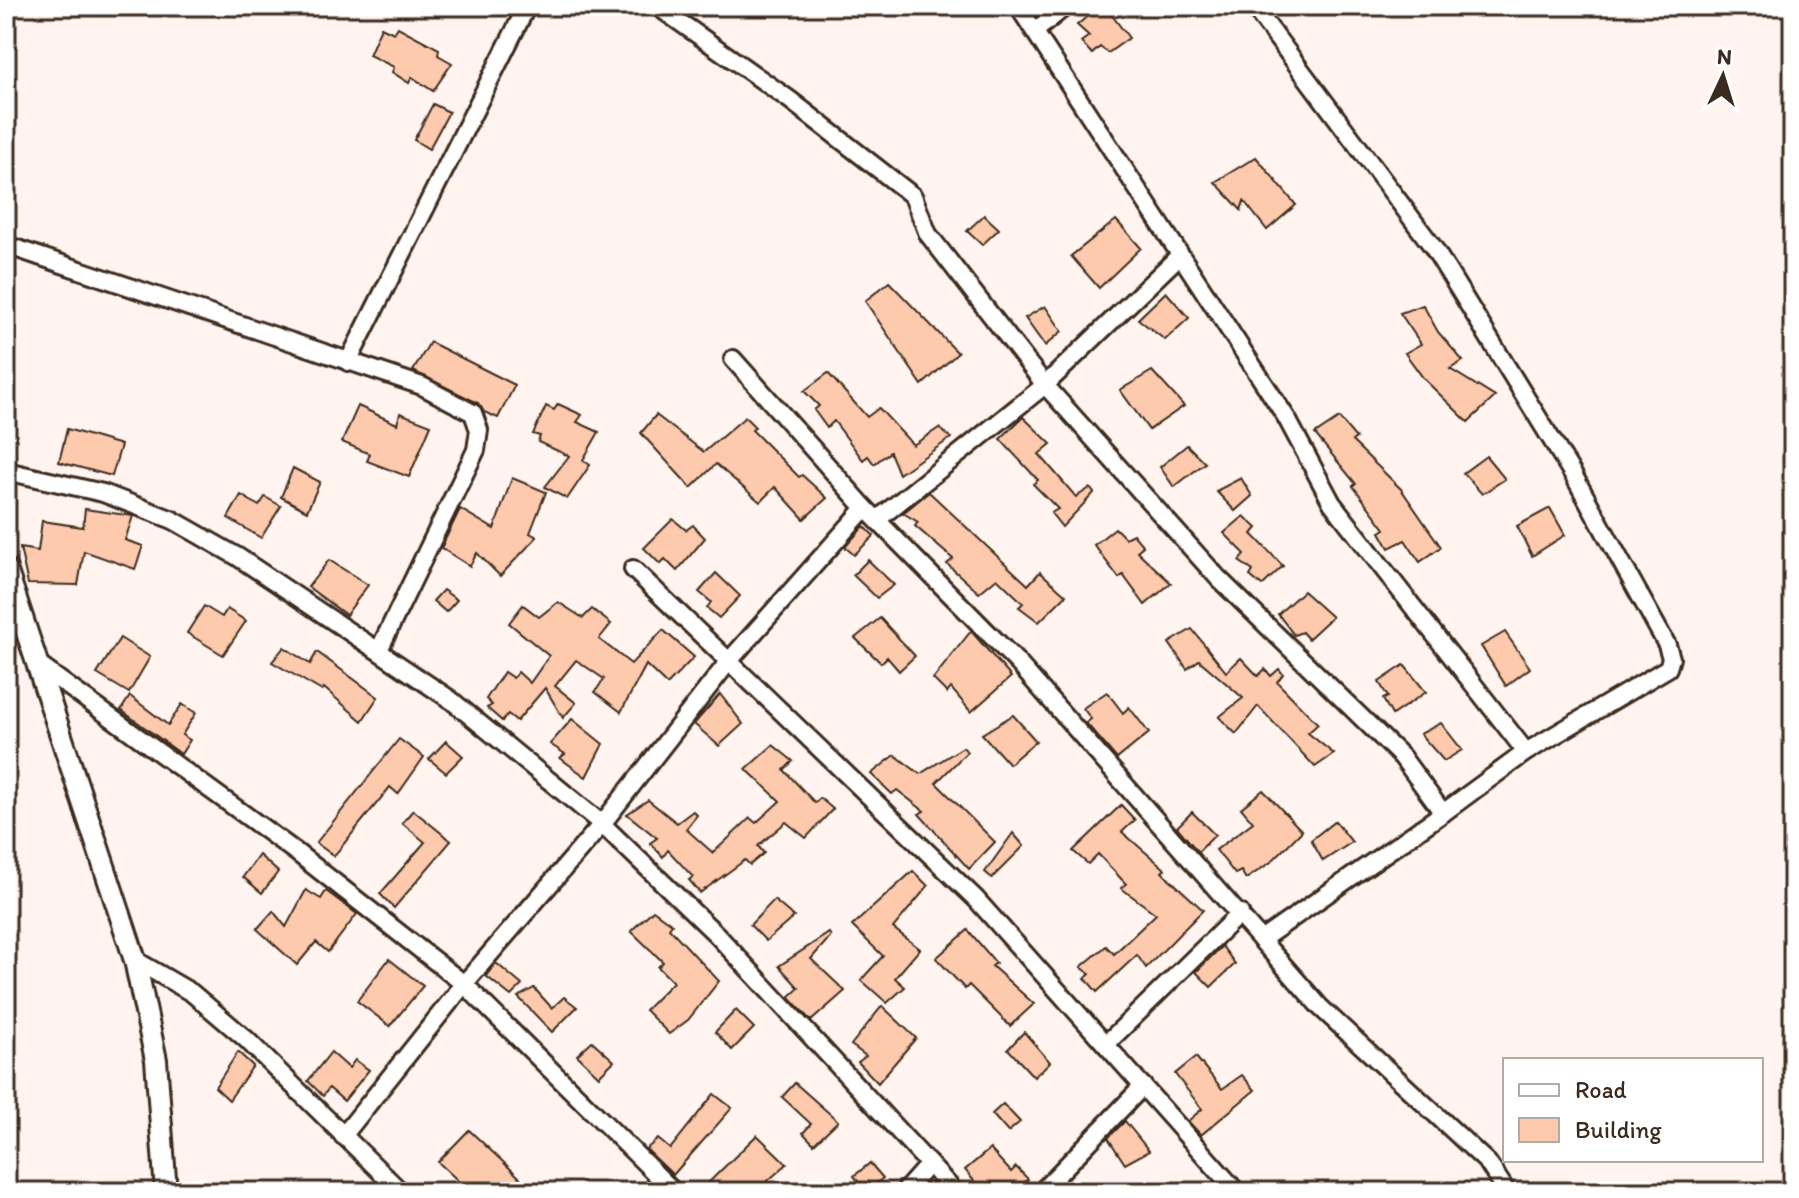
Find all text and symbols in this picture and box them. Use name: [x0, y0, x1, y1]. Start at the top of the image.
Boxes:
north arrow: [1683, 36, 1763, 116]
text: N: [1716, 43, 1733, 71]
legend: [1503, 1058, 1763, 1162]
text: Road: [1575, 1075, 1627, 1104]
text: Building: [1575, 1115, 1662, 1144]

